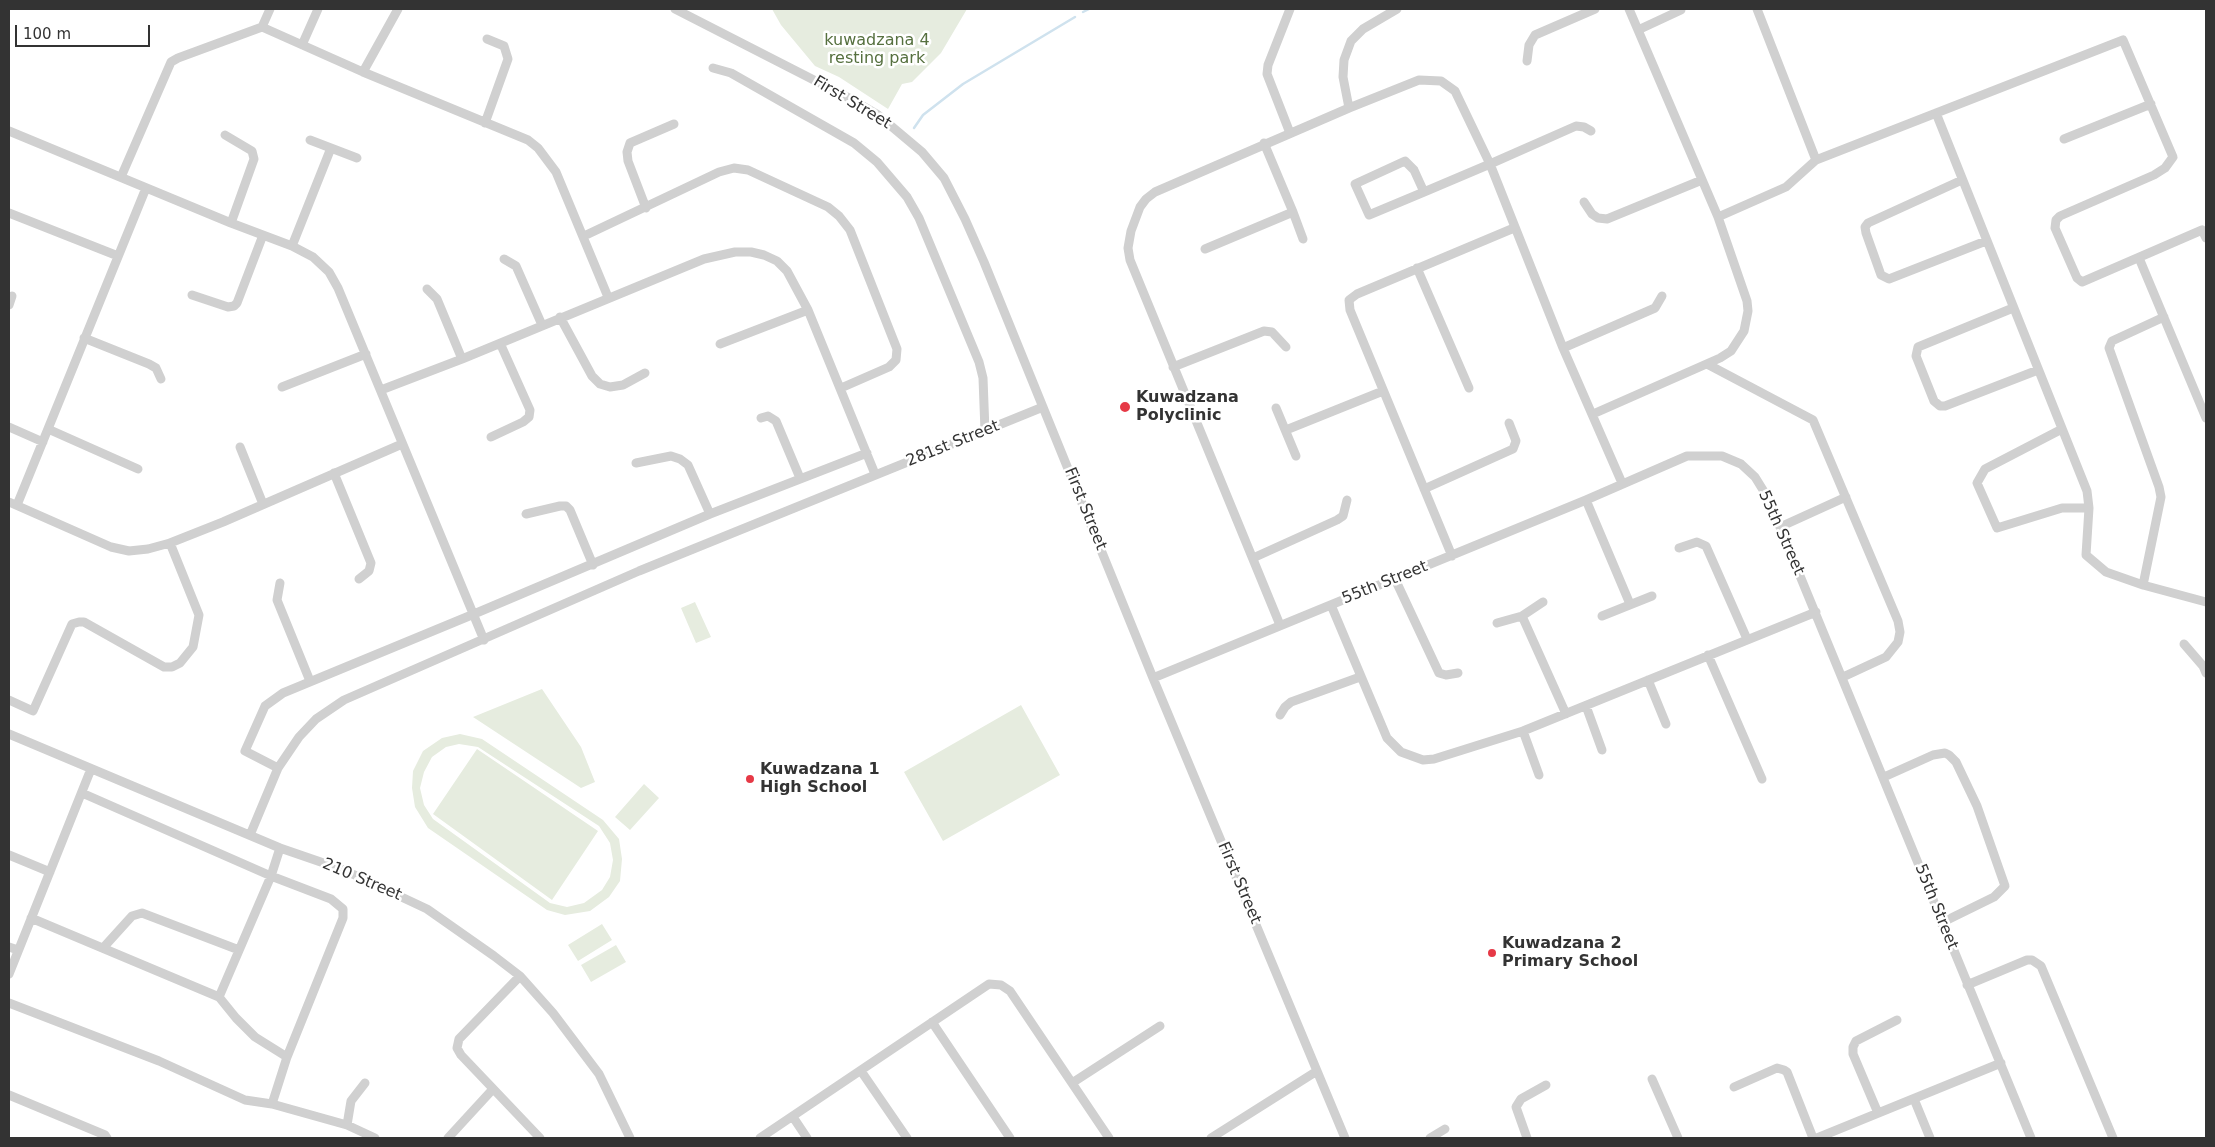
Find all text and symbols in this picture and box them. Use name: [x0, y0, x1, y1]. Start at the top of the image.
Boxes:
scale bar: [18, 15, 152, 47]
text: 100 m: [23, 25, 71, 43]
park label: kuwadzana 4 resting park: [824, 31, 930, 69]
street label: First Street: [810, 72, 894, 134]
place label: Kuwadzana Polyclinic: [1136, 388, 1239, 426]
marker: Kuwadzana Polyclinic: [1118, 400, 1132, 414]
street label: 281st Street: [904, 417, 1002, 471]
street label: First Street: [1060, 465, 1110, 553]
street label: 55th Street: [1754, 488, 1808, 578]
street label: 55th Street: [1339, 557, 1431, 609]
place label: Kuwadzana 1 High School: [760, 760, 880, 798]
marker: Kuwadzana 1 High School: [744, 773, 756, 785]
street label: First Street: [1213, 839, 1265, 927]
street label: 210 Street: [319, 855, 405, 905]
street label: 55th Street: [1910, 861, 1962, 953]
place label: Kuwadzana 2 Primary School: [1502, 934, 1638, 972]
marker: Kuwadzana 2 Primary School: [1486, 947, 1498, 959]

